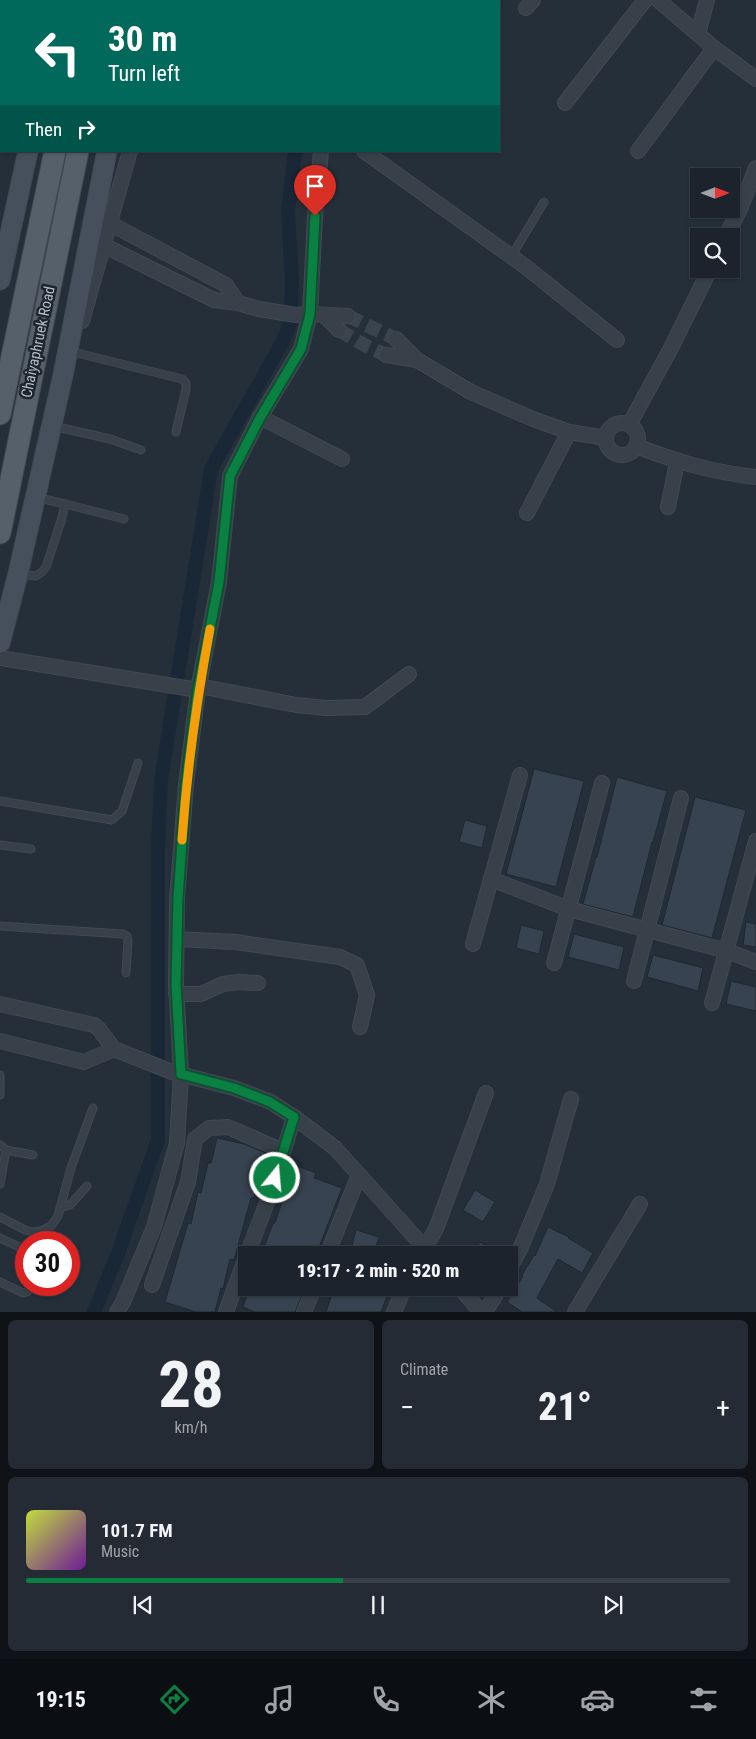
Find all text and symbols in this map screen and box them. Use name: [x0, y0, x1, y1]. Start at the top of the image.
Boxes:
text: 30 m: [108, 19, 177, 60]
icon: left: [25, 20, 90, 85]
text: Turn left: [108, 61, 180, 86]
icon: right: [72, 115, 100, 143]
text: Then: [25, 118, 62, 141]
pin: [294, 165, 336, 216]
north arrow: [690, 168, 740, 218]
map controls: [690, 168, 740, 278]
icon: arrive: [301, 172, 329, 200]
button: search: [690, 228, 740, 278]
street label: Chaiyaphruek Road: [17, 285, 59, 399]
position arrow: [248, 1151, 300, 1203]
speed limit sign: 30: [15, 1231, 80, 1296]
text: 19:17 · 2 min · 520 m: [297, 1259, 459, 1282]
text: 28: [158, 1347, 224, 1423]
text: Climate: [400, 1360, 448, 1379]
text: 21°: [538, 1385, 592, 1429]
text: −: [400, 1391, 414, 1424]
text: +: [716, 1391, 730, 1424]
text: km/h: [175, 1418, 207, 1437]
text: 101.7 FM: [101, 1519, 173, 1542]
text: Music: [101, 1542, 139, 1561]
icon: previous: [129, 1591, 157, 1619]
icon: pause: [364, 1591, 392, 1619]
icon: next: [599, 1591, 627, 1619]
icon: directions: [157, 1682, 192, 1717]
icon: music: [262, 1682, 297, 1717]
icon: phone: [368, 1682, 403, 1717]
icon: climate: [474, 1682, 509, 1717]
icon: car: [580, 1682, 615, 1717]
icon: filters: [686, 1682, 721, 1717]
text: 19:15: [35, 1687, 86, 1712]

